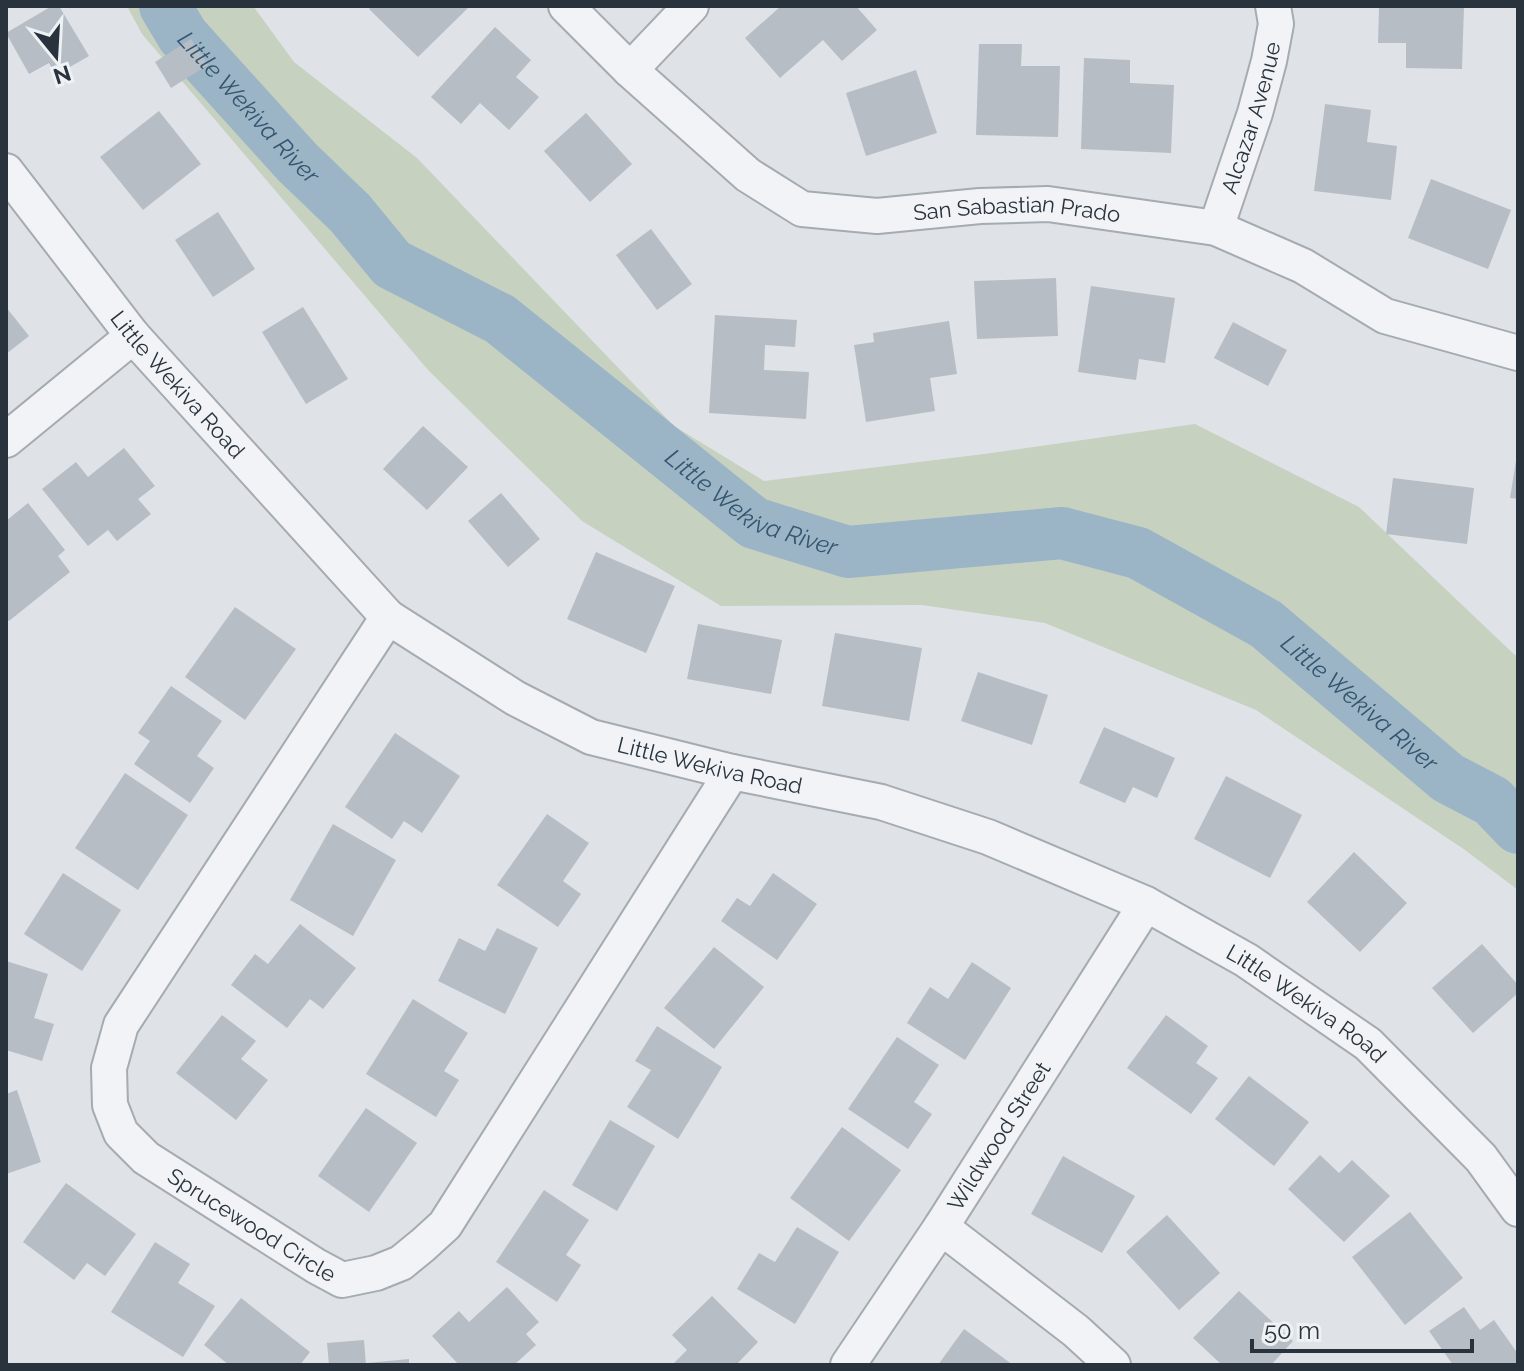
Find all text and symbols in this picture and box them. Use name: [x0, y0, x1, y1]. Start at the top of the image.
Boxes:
north arrow: [16, 16, 96, 96]
water label: Little Wekiva River: [172, 25, 326, 190]
street label: Alcazar Avenue: [1216, 40, 1285, 197]
text: N: [50, 60, 74, 90]
street label: San Sabastian Prado: [912, 190, 1122, 227]
street label: Little Wekiva Road: [105, 305, 250, 463]
water label: Little Wekiva River: [660, 443, 842, 562]
water label: Little Wekiva River: [1275, 628, 1445, 778]
street label: Little Wekiva Road: [615, 731, 805, 799]
street label: Little Wekiva Road: [1222, 939, 1392, 1068]
street label: Wildwood Street: [942, 1056, 1056, 1216]
street label: Sprucewood Circle: [163, 1162, 340, 1287]
scale bar: [1252, 1303, 1472, 1353]
text: 50 m: [1264, 1316, 1320, 1345]

